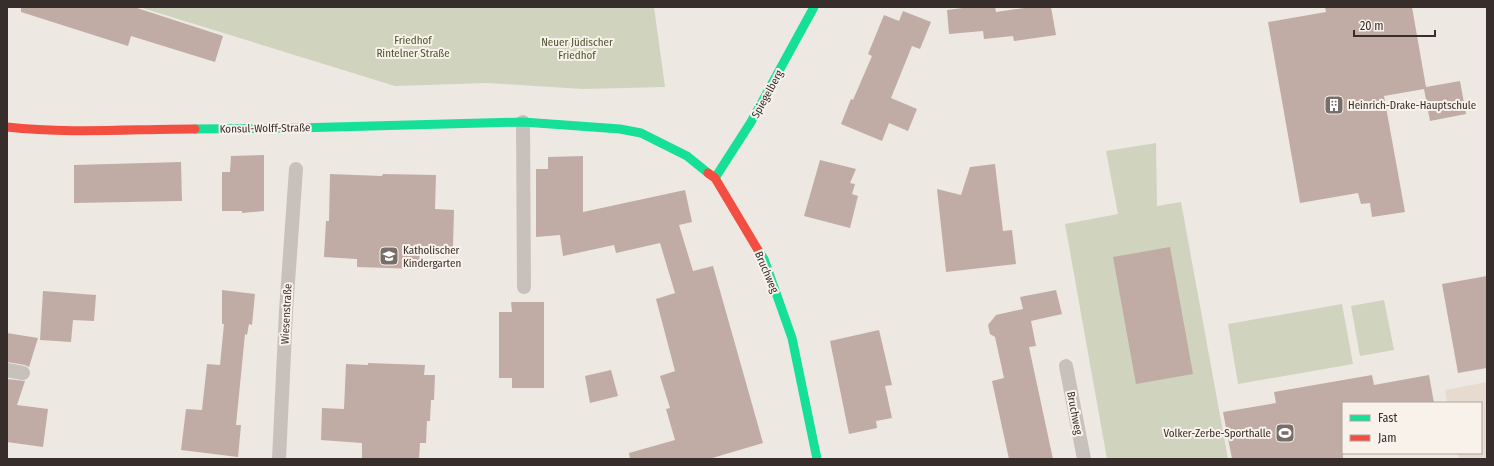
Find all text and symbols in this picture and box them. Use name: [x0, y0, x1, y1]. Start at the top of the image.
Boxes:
scale bar: [1354, 12, 1435, 38]
text: 20 m: [1360, 19, 1384, 33]
park label: Friedhof Rintelner Straße: [376, 34, 450, 60]
park label: Neuer Jüdischer Friedhof: [541, 36, 613, 62]
street label: Spiegelberg: [749, 67, 786, 121]
building icon: Heinrich-Drake-Hauptschule: [1323, 94, 1345, 116]
place label: Heinrich-Drake-Hauptschule: [1348, 99, 1476, 112]
street label: Konsul-Wolff-Straße: [220, 121, 310, 136]
place label: Katholischer Kindergarten: [403, 244, 461, 270]
school or university icon: Katholischer Kindergarten: [378, 245, 400, 267]
street label: Bruchweg: [752, 249, 781, 296]
street label: Wiesenstraße: [278, 283, 295, 345]
street label: Bruchweg: [1064, 390, 1085, 437]
legend: [1342, 402, 1482, 454]
text: Fast: [1378, 411, 1397, 425]
sports icon: Volker-Zerbe-Sporthalle: [1274, 422, 1296, 444]
place label: Volker-Zerbe-Sporthalle: [1163, 427, 1271, 440]
text: Jam: [1378, 431, 1396, 445]

